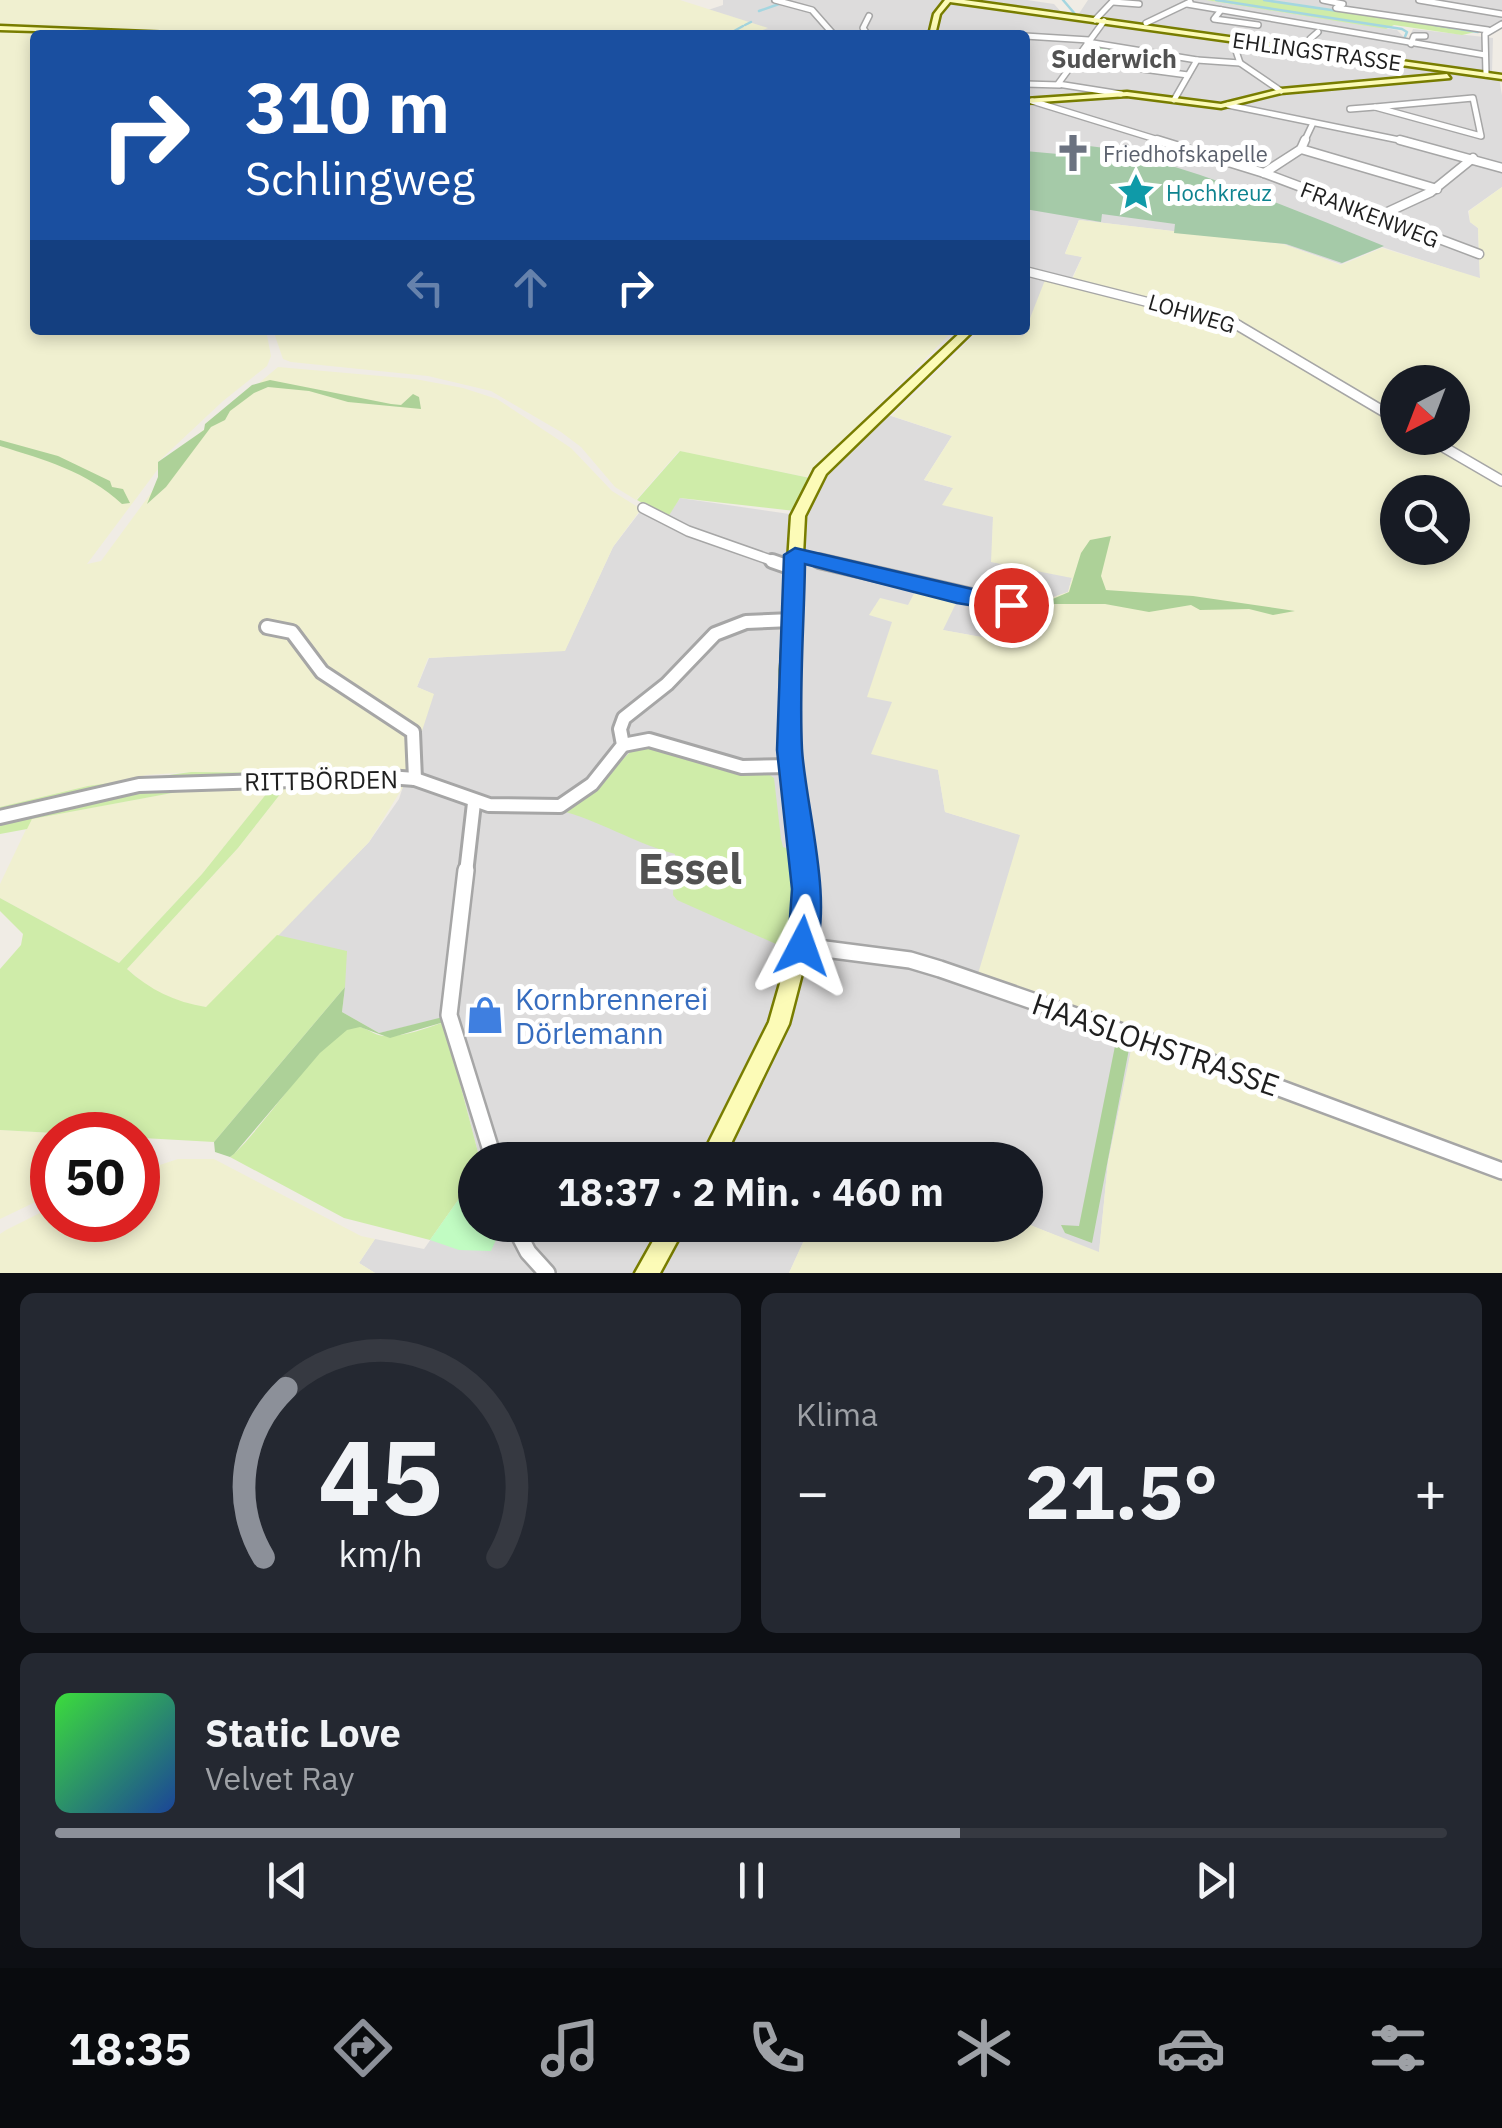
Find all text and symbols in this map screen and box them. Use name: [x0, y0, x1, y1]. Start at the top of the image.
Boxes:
street label: EHLINGSTRASSE: [1231, 25, 1403, 77]
district label: Suderwich: [1051, 42, 1177, 75]
text: 310 m: [245, 61, 450, 152]
icon: right: [80, 70, 210, 200]
church icon: Friedhofskapelle: [1052, 132, 1094, 174]
place label: Friedhofskapelle: [1103, 139, 1268, 168]
text: Schlingweg: [245, 149, 475, 207]
place icon: Hochkreuz: [1115, 171, 1157, 213]
street label: FRANKENWEG: [1297, 174, 1443, 254]
place label: Hochkreuz: [1166, 178, 1272, 207]
icon: left: [398, 260, 453, 315]
icon: ahead: [503, 260, 558, 315]
icon: right: [608, 260, 663, 315]
street label: LOHWEG: [1145, 287, 1239, 339]
north arrow: [1380, 365, 1470, 455]
map controls: [1380, 365, 1470, 565]
button: search: [1380, 475, 1470, 565]
pin: [969, 563, 1054, 648]
icon: arrive: [984, 578, 1039, 633]
street label: RITTBÖRDEN: [244, 762, 398, 798]
district label: Essel: [638, 841, 742, 896]
position arrow: [750, 894, 854, 998]
place label: Kornbrennerei Dörlemann: [515, 979, 708, 1052]
street label: HAASLOHSTRASSE: [1027, 983, 1285, 1105]
shop icon: Kornbrennerei Dörlemann: [464, 994, 506, 1036]
speed limit sign: 50: [30, 1112, 160, 1242]
text: 18:37 · 2 Min. · 460 m: [557, 1167, 944, 1216]
text: Klima: [796, 1393, 878, 1435]
text: 45: [318, 1408, 443, 1544]
text: 21.5°: [1025, 1442, 1218, 1540]
text: −: [796, 1456, 829, 1527]
text: +: [1414, 1456, 1447, 1527]
text: km/h: [338, 1530, 423, 1577]
text: Static Love: [205, 1708, 401, 1757]
text: Velvet Ray: [205, 1757, 354, 1799]
icon: previous: [260, 1853, 315, 1908]
icon: pause: [724, 1853, 779, 1908]
icon: next: [1188, 1853, 1243, 1908]
icon: directions: [328, 2013, 398, 2083]
icon: music: [535, 2013, 605, 2083]
icon: phone: [742, 2013, 812, 2083]
icon: climate: [949, 2013, 1019, 2083]
icon: car: [1156, 2013, 1226, 2083]
icon: filters: [1363, 2013, 1433, 2083]
text: 18:35: [69, 2019, 191, 2077]

